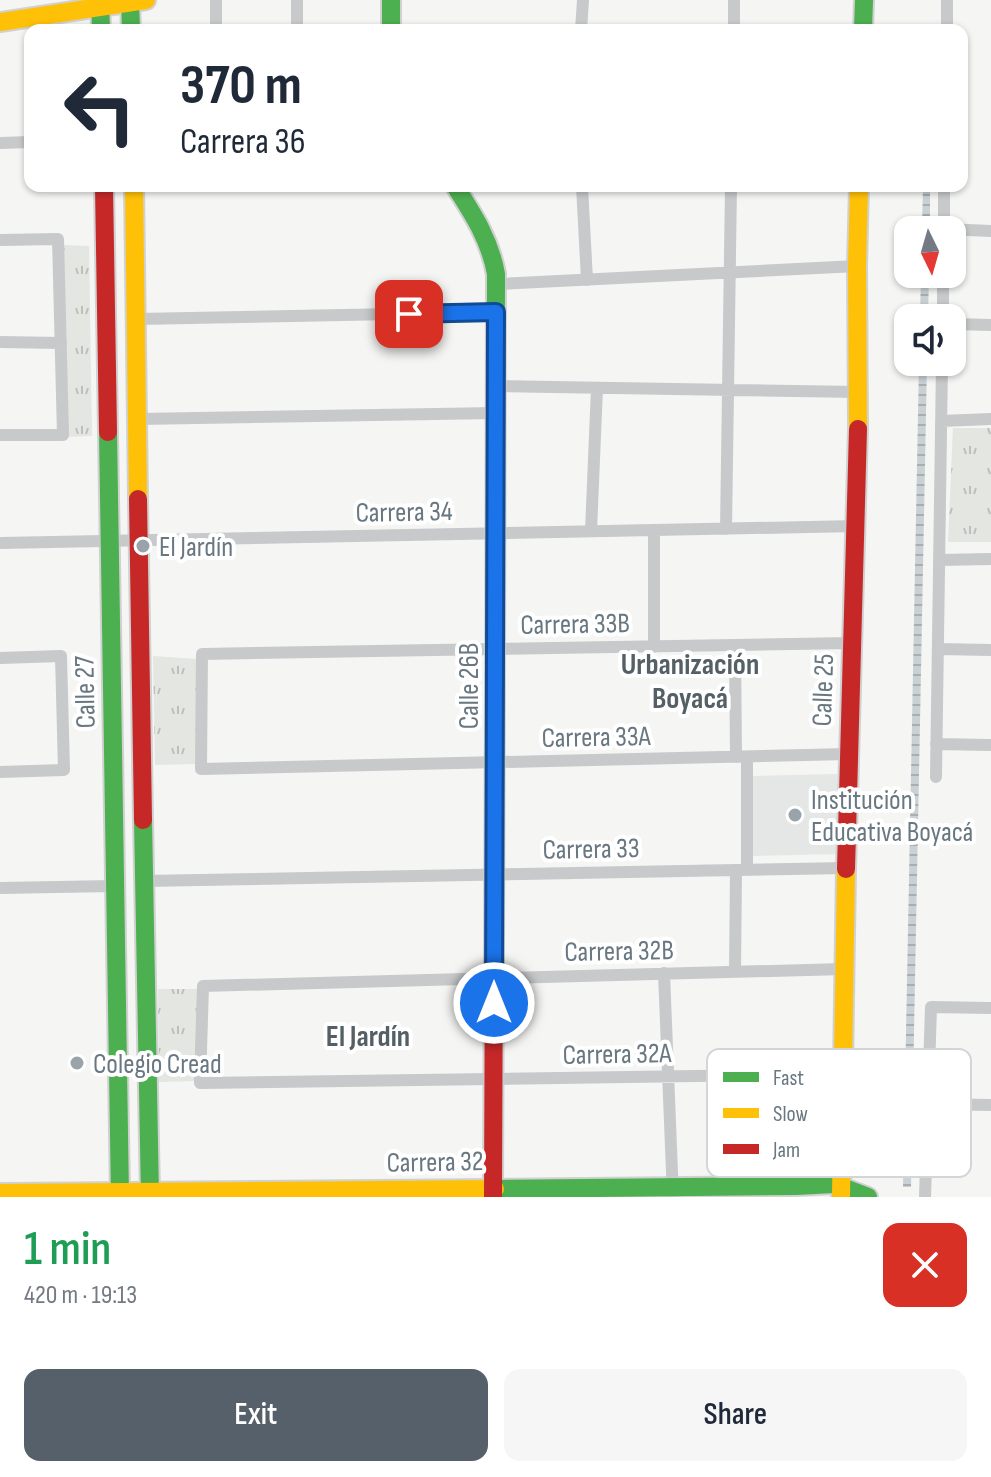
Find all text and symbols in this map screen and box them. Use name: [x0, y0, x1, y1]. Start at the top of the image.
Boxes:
text: 370 m: [180, 53, 302, 120]
icon: left: [48, 56, 152, 160]
text: Carrera 36: [180, 121, 305, 164]
north arrow: [894, 216, 966, 288]
map controls: [894, 216, 966, 376]
pin: [375, 280, 443, 348]
icon: arrive: [387, 292, 431, 336]
button: sound: [894, 304, 966, 376]
street label: Carrera 34: [355, 495, 453, 530]
place label: El Jardín: [159, 531, 233, 564]
marker: El Jardín: [134, 537, 152, 555]
street label: Carrera 33B: [520, 607, 630, 642]
street label: Calle 26B: [453, 643, 486, 729]
district label: Urbanización Boyacá: [621, 647, 759, 717]
street label: Calle 25: [806, 653, 841, 727]
street label: Calle 27: [68, 655, 103, 729]
street label: Carrera 33A: [541, 720, 652, 755]
place label: Institución Educativa Boyacá: [811, 784, 973, 849]
marker: Institución Educativa Boyacá: [786, 806, 804, 824]
street label: Carrera 33: [542, 832, 640, 867]
street label: Carrera 32B: [564, 934, 674, 969]
position arrow: [452, 961, 536, 1045]
district label: El Jardín: [326, 1019, 410, 1055]
street label: Carrera 32A: [562, 1037, 673, 1072]
place label: Colegio Cread: [93, 1048, 222, 1081]
legend: [707, 1049, 971, 1177]
marker: Colegio Cread: [68, 1054, 86, 1072]
text: Fast: [773, 1065, 804, 1092]
text: Slow: [773, 1101, 808, 1128]
text: Jam: [772, 1137, 800, 1164]
street label: Carrera 32: [386, 1145, 484, 1180]
text: 1 min: [24, 1221, 111, 1278]
button: close: [883, 1223, 967, 1307]
text: 420 m · 19:13: [24, 1280, 137, 1311]
button: Exit: [24, 1369, 488, 1461]
button: Share: [504, 1369, 967, 1461]

